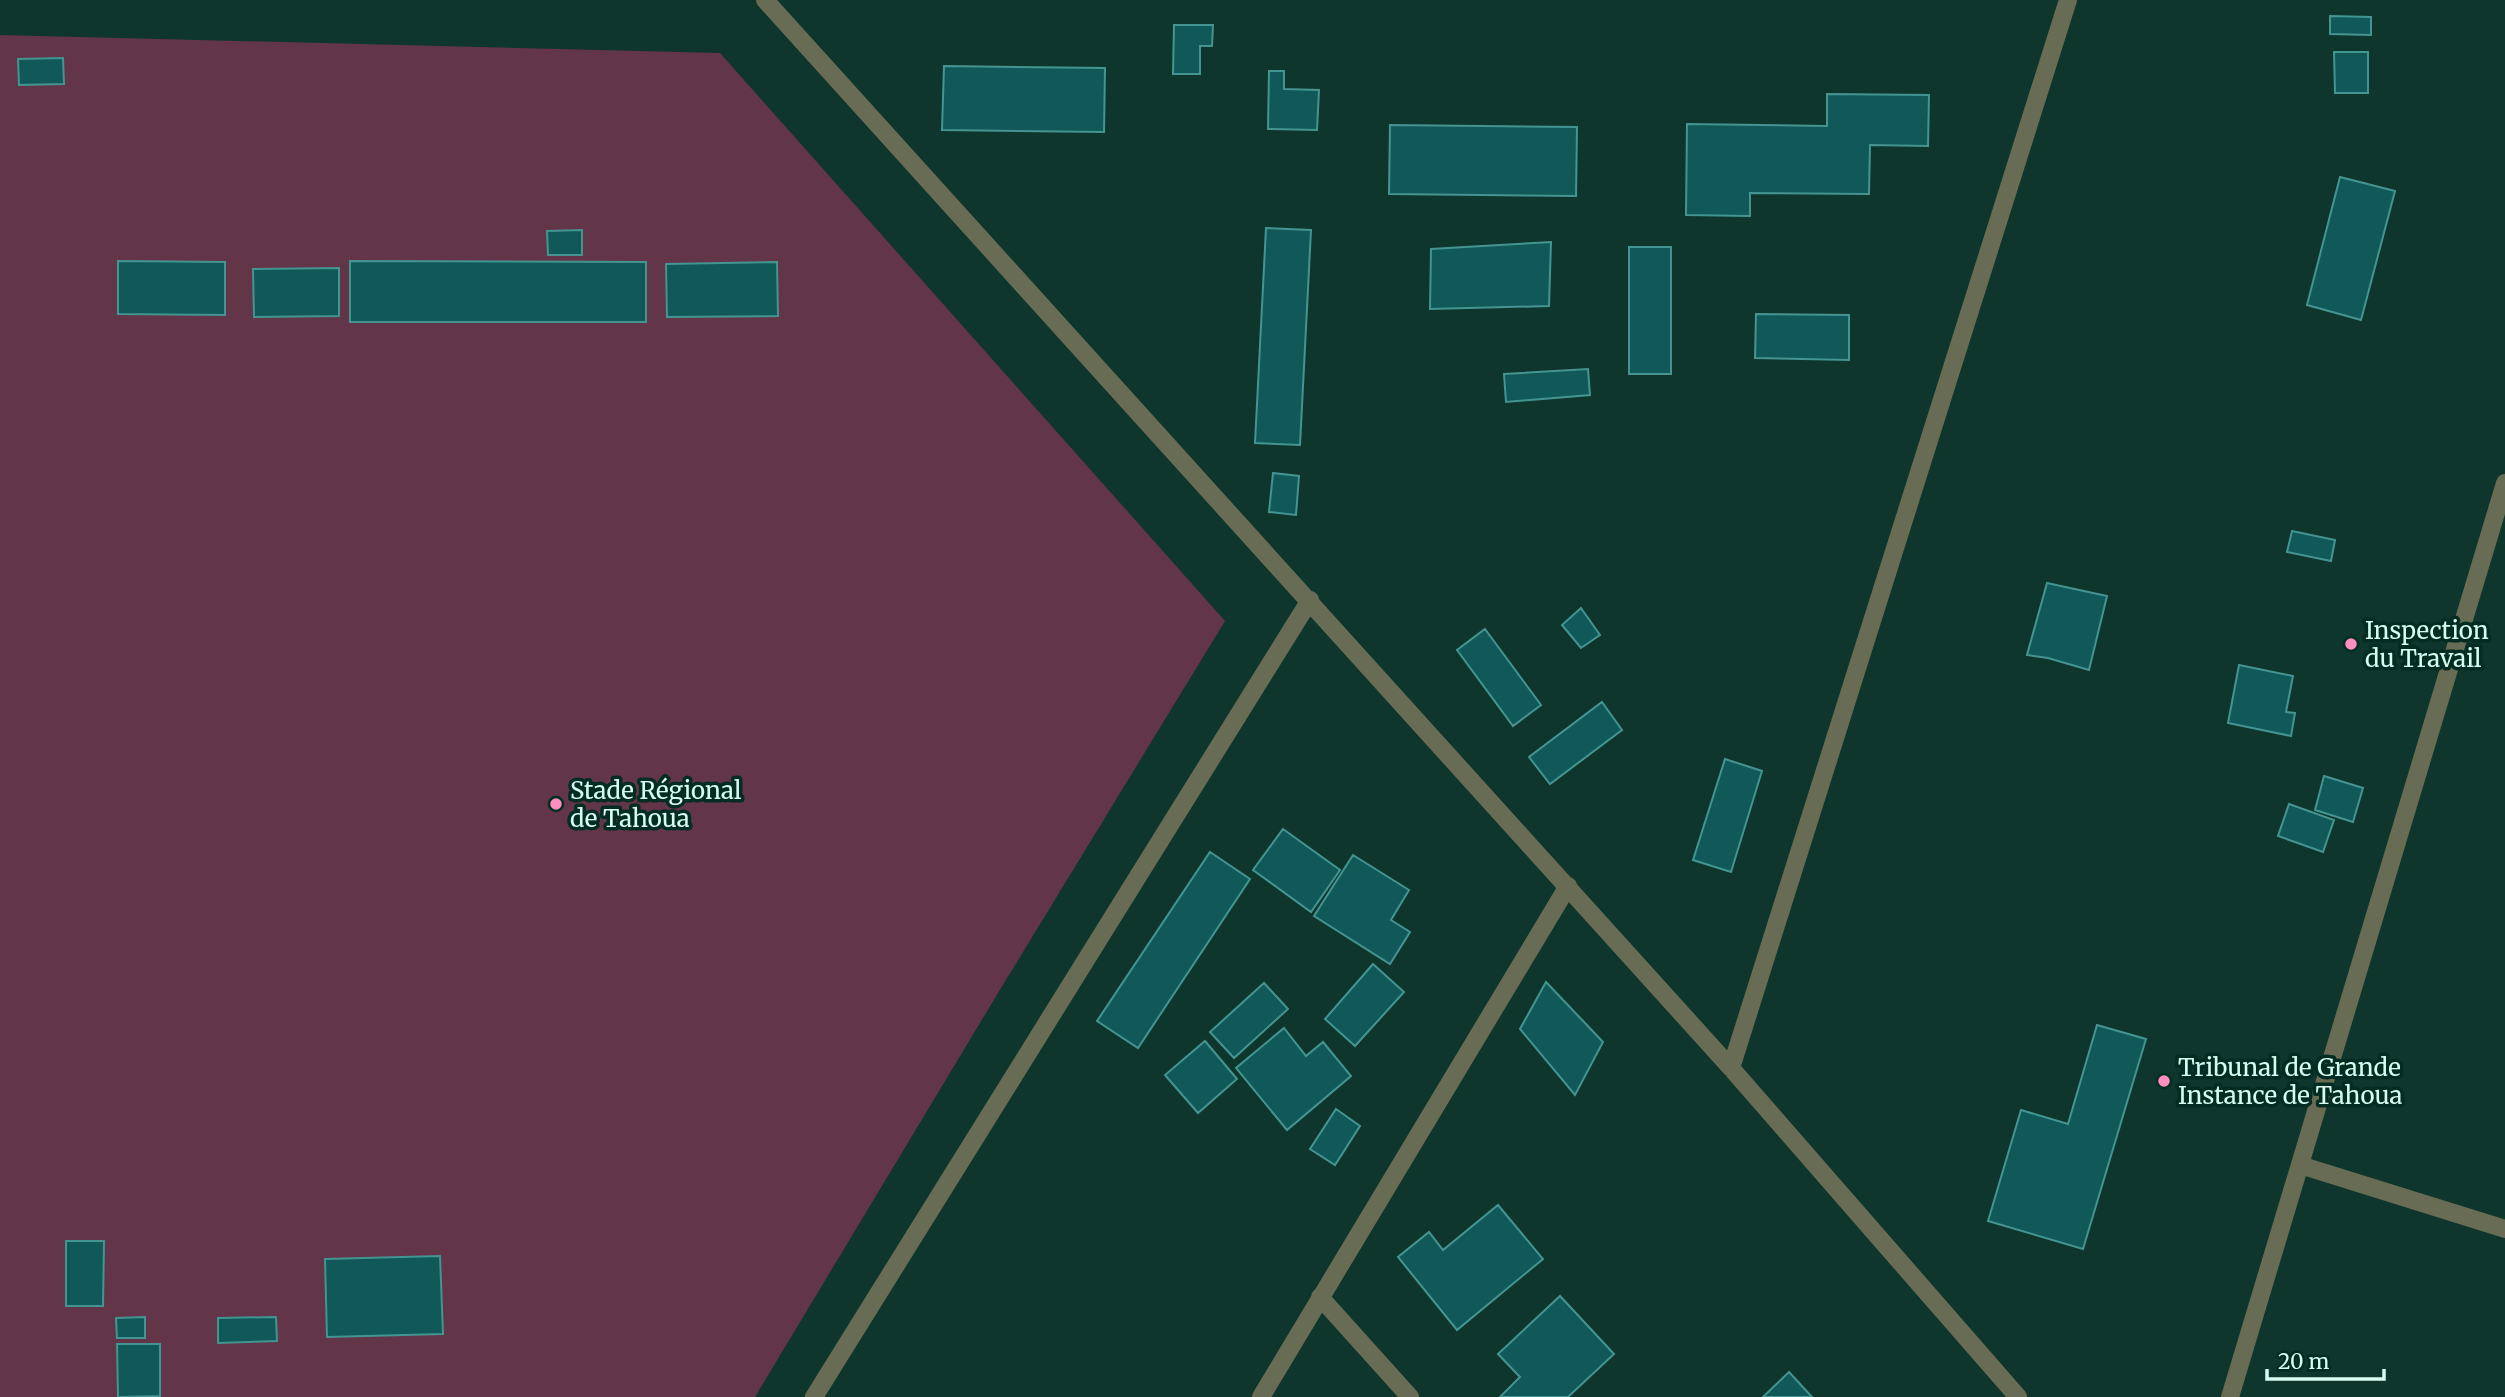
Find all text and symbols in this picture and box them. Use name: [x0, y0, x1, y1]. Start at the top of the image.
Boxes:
place label: Inspection du Travail: [2365, 615, 2489, 674]
marker: Inspection du Travail: [2343, 636, 2359, 652]
place label: Stade Régional de Tahoua: [570, 775, 741, 834]
marker: Stade Régional de Tahoua: [548, 796, 564, 812]
place label: Tribunal de Grande Instance de Tahoua: [2178, 1052, 2403, 1111]
marker: Tribunal de Grande Instance de Tahoua: [2156, 1073, 2172, 1089]
scale bar: [2267, 1338, 2384, 1382]
text: 20 m: [2278, 1348, 2330, 1375]

